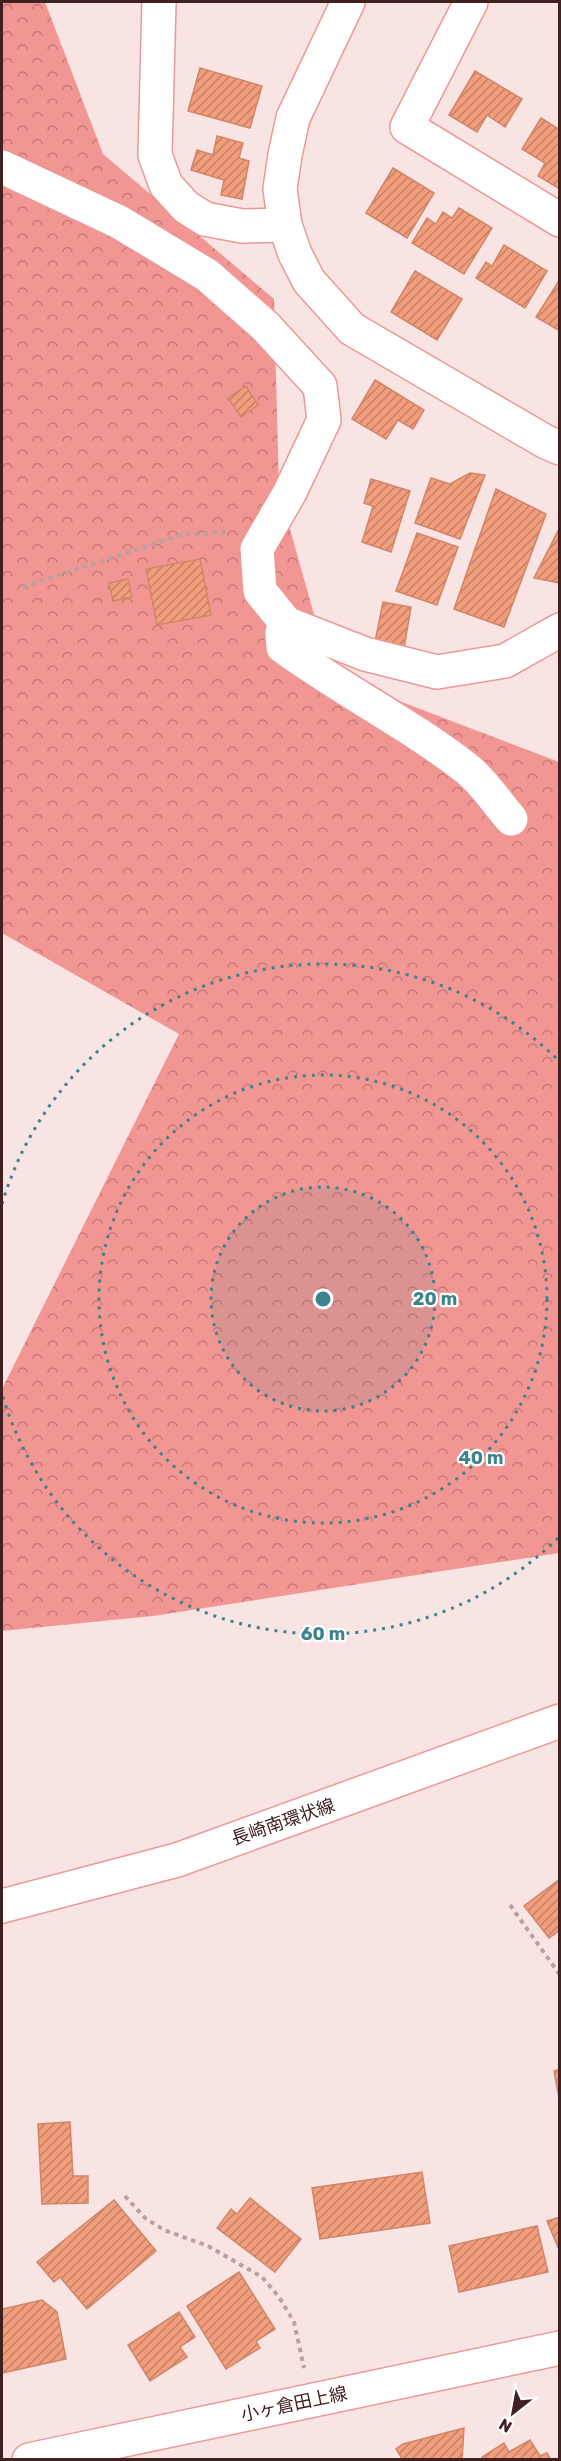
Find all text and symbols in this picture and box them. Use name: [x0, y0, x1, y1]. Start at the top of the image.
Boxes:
text: 20 m: [413, 1288, 457, 1310]
centre of rings: [313, 1289, 333, 1309]
text: 40 m: [459, 1447, 503, 1469]
text: 60 m: [301, 1623, 345, 1645]
street label: 長崎南環状線: [228, 1794, 338, 1850]
street label: 小ヶ倉田上線: [239, 2382, 349, 2426]
north arrow: [483, 2383, 543, 2443]
text: N: [496, 2414, 515, 2437]

